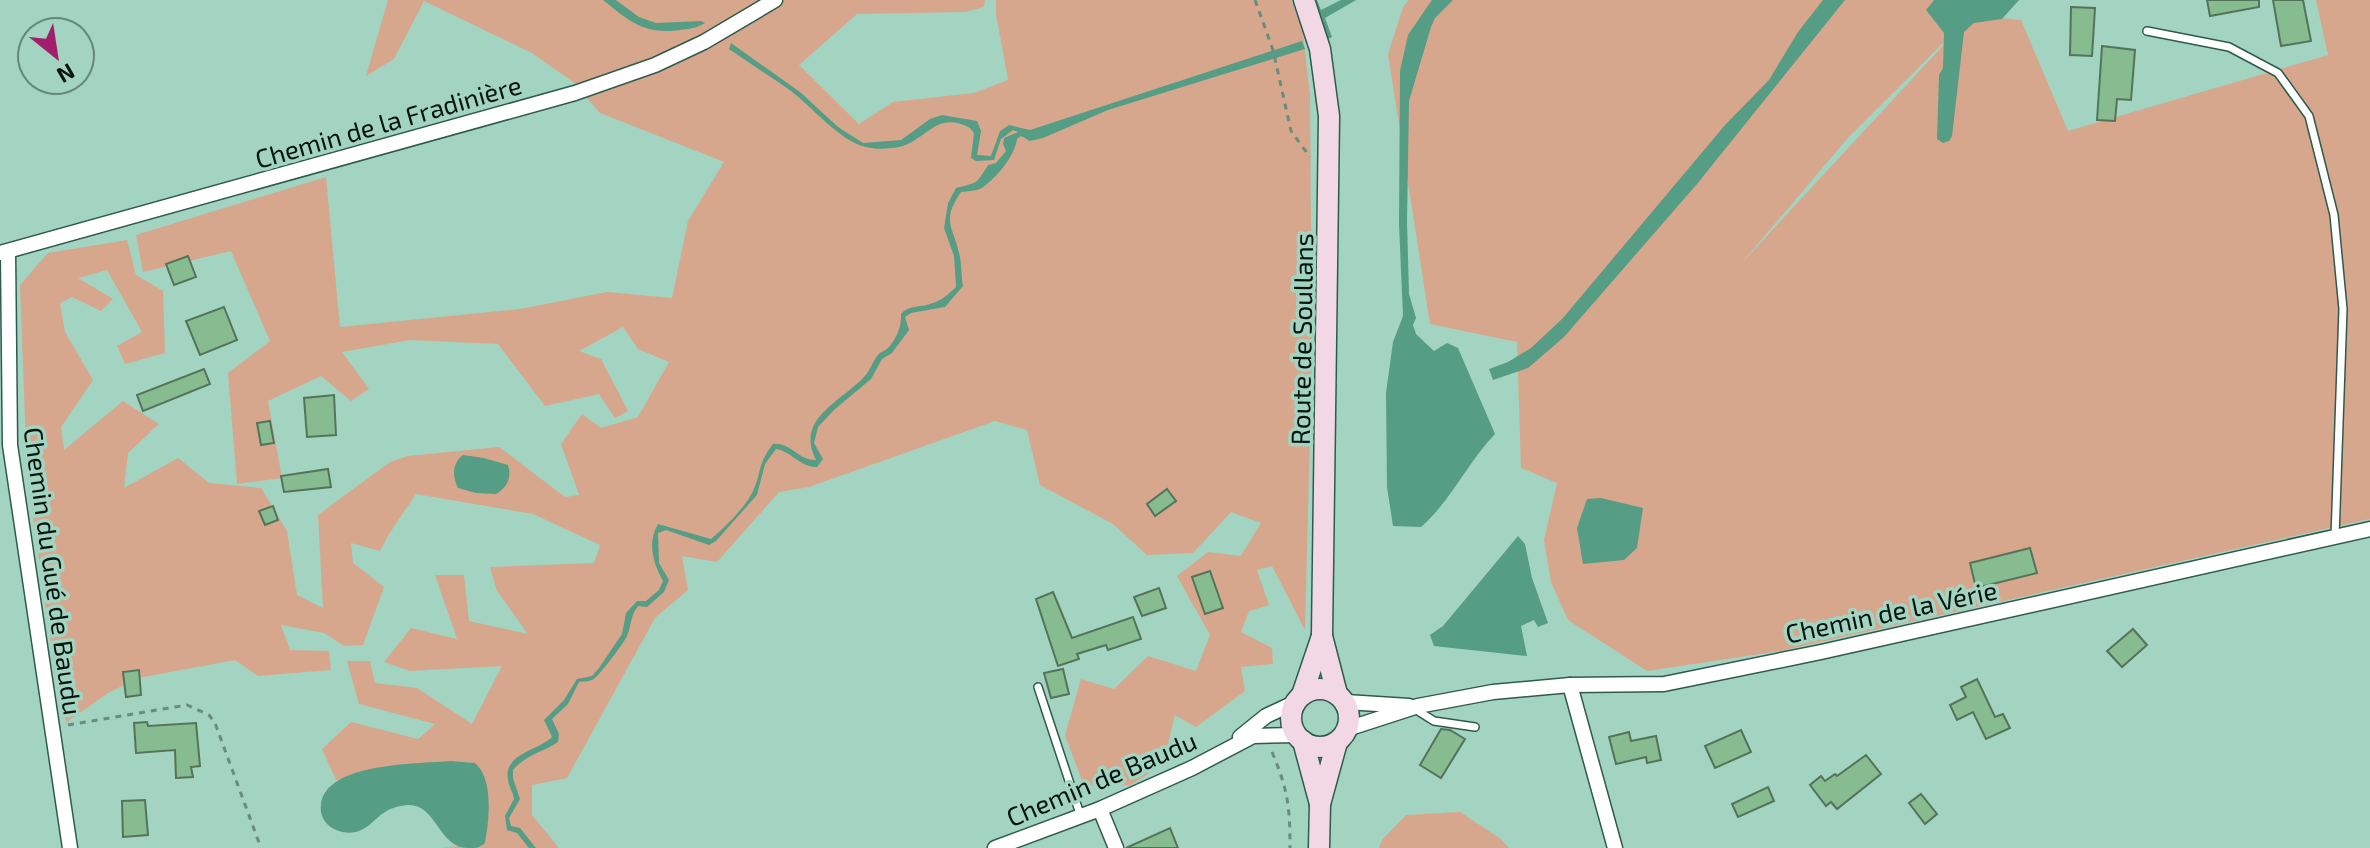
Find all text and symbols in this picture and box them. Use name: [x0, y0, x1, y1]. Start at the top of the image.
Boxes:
north arrow: [16, 16, 96, 96]
text: N: [53, 59, 80, 89]
street label: Chemin de la Fradinière: [251, 68, 525, 174]
street label: Route de Soullans: [1284, 233, 1318, 445]
street label: Chemin du Gué de Baudu: [18, 425, 90, 717]
street label: Chemin de la Vérie: [1782, 573, 2000, 649]
street label: Chemin de Baudu: [1001, 724, 1201, 832]

